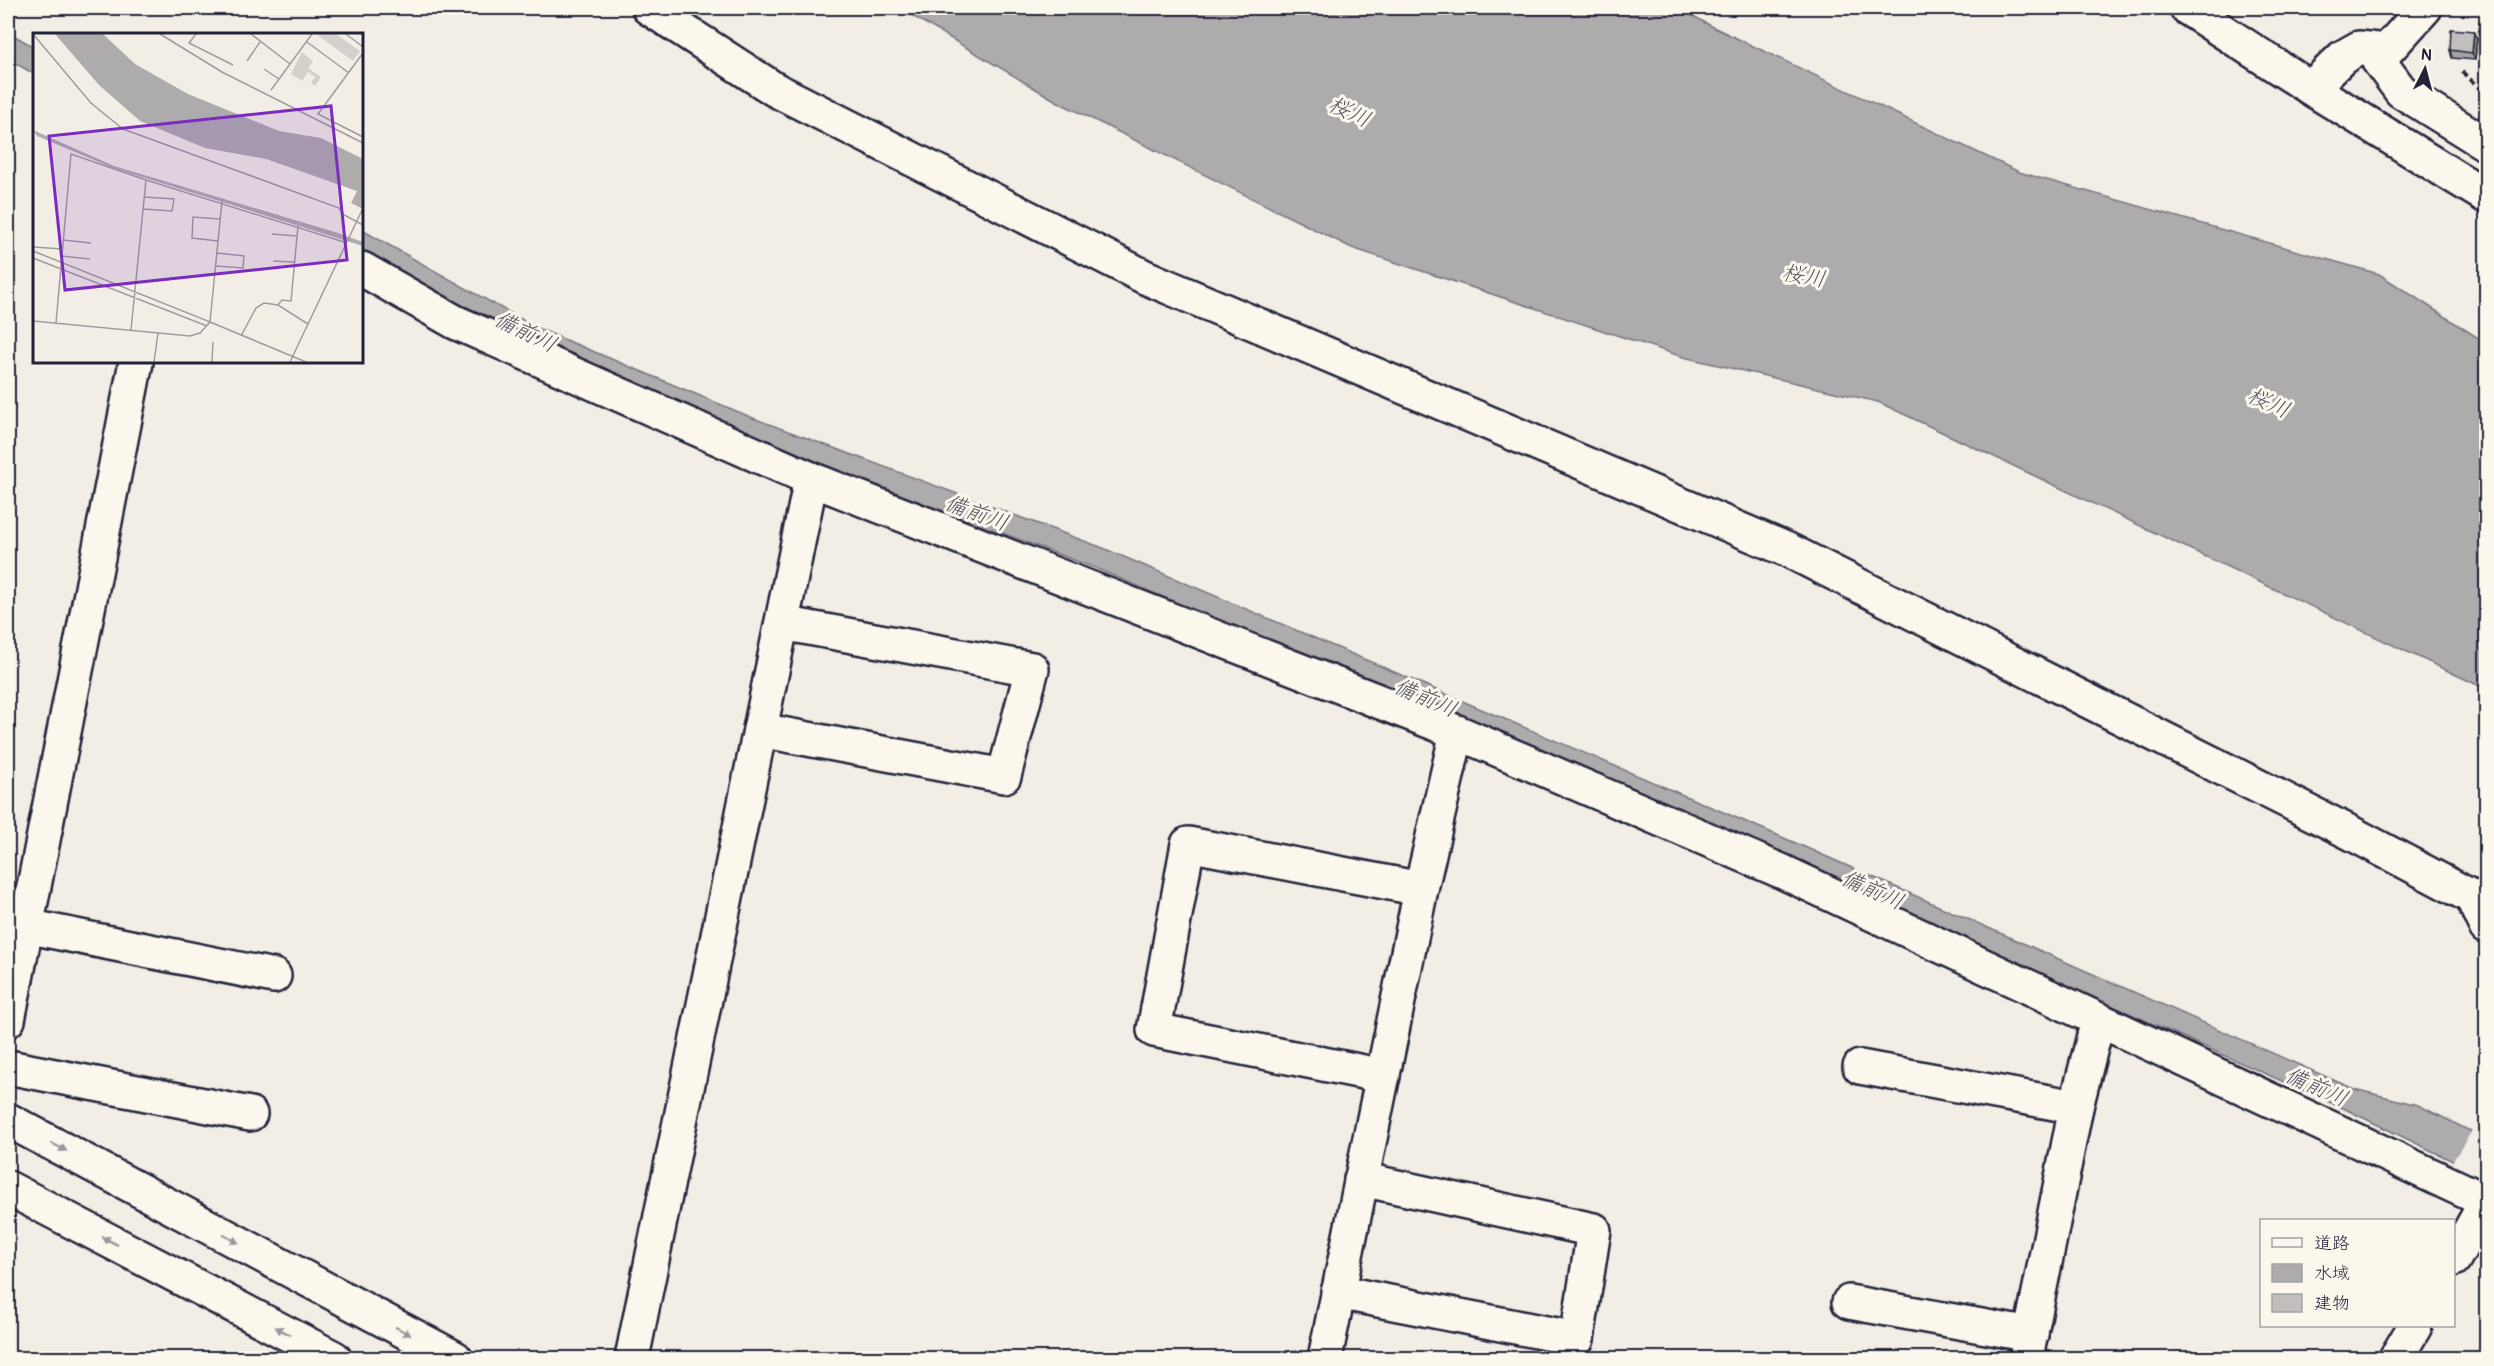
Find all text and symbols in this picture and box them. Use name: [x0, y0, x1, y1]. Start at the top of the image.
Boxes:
inset map: [33, 33, 363, 363]
north arrow: [2395, 39, 2455, 99]
text: N: [2420, 45, 2433, 66]
water label: 桜川: [1324, 90, 1375, 134]
water label: 桜川: [1780, 258, 1828, 294]
water label: 備前川: [490, 305, 561, 359]
water label: 桜川: [2243, 381, 2294, 425]
water label: 備前川: [941, 488, 1012, 537]
water label: 備前川: [1390, 672, 1461, 724]
water label: 備前川: [1837, 864, 1908, 916]
water label: 備前川: [2281, 1061, 2352, 1113]
one-way arrow: [51, 1142, 68, 1152]
legend: [2260, 1219, 2455, 1327]
text: 道路: [2314, 1232, 2350, 1255]
one-way arrow: [223, 1234, 240, 1244]
one-way arrow: [101, 1237, 118, 1246]
text: 水域: [2314, 1262, 2350, 1285]
text: 建物: [2314, 1292, 2350, 1315]
one-way arrow: [395, 1326, 412, 1336]
one-way arrow: [274, 1327, 291, 1336]

